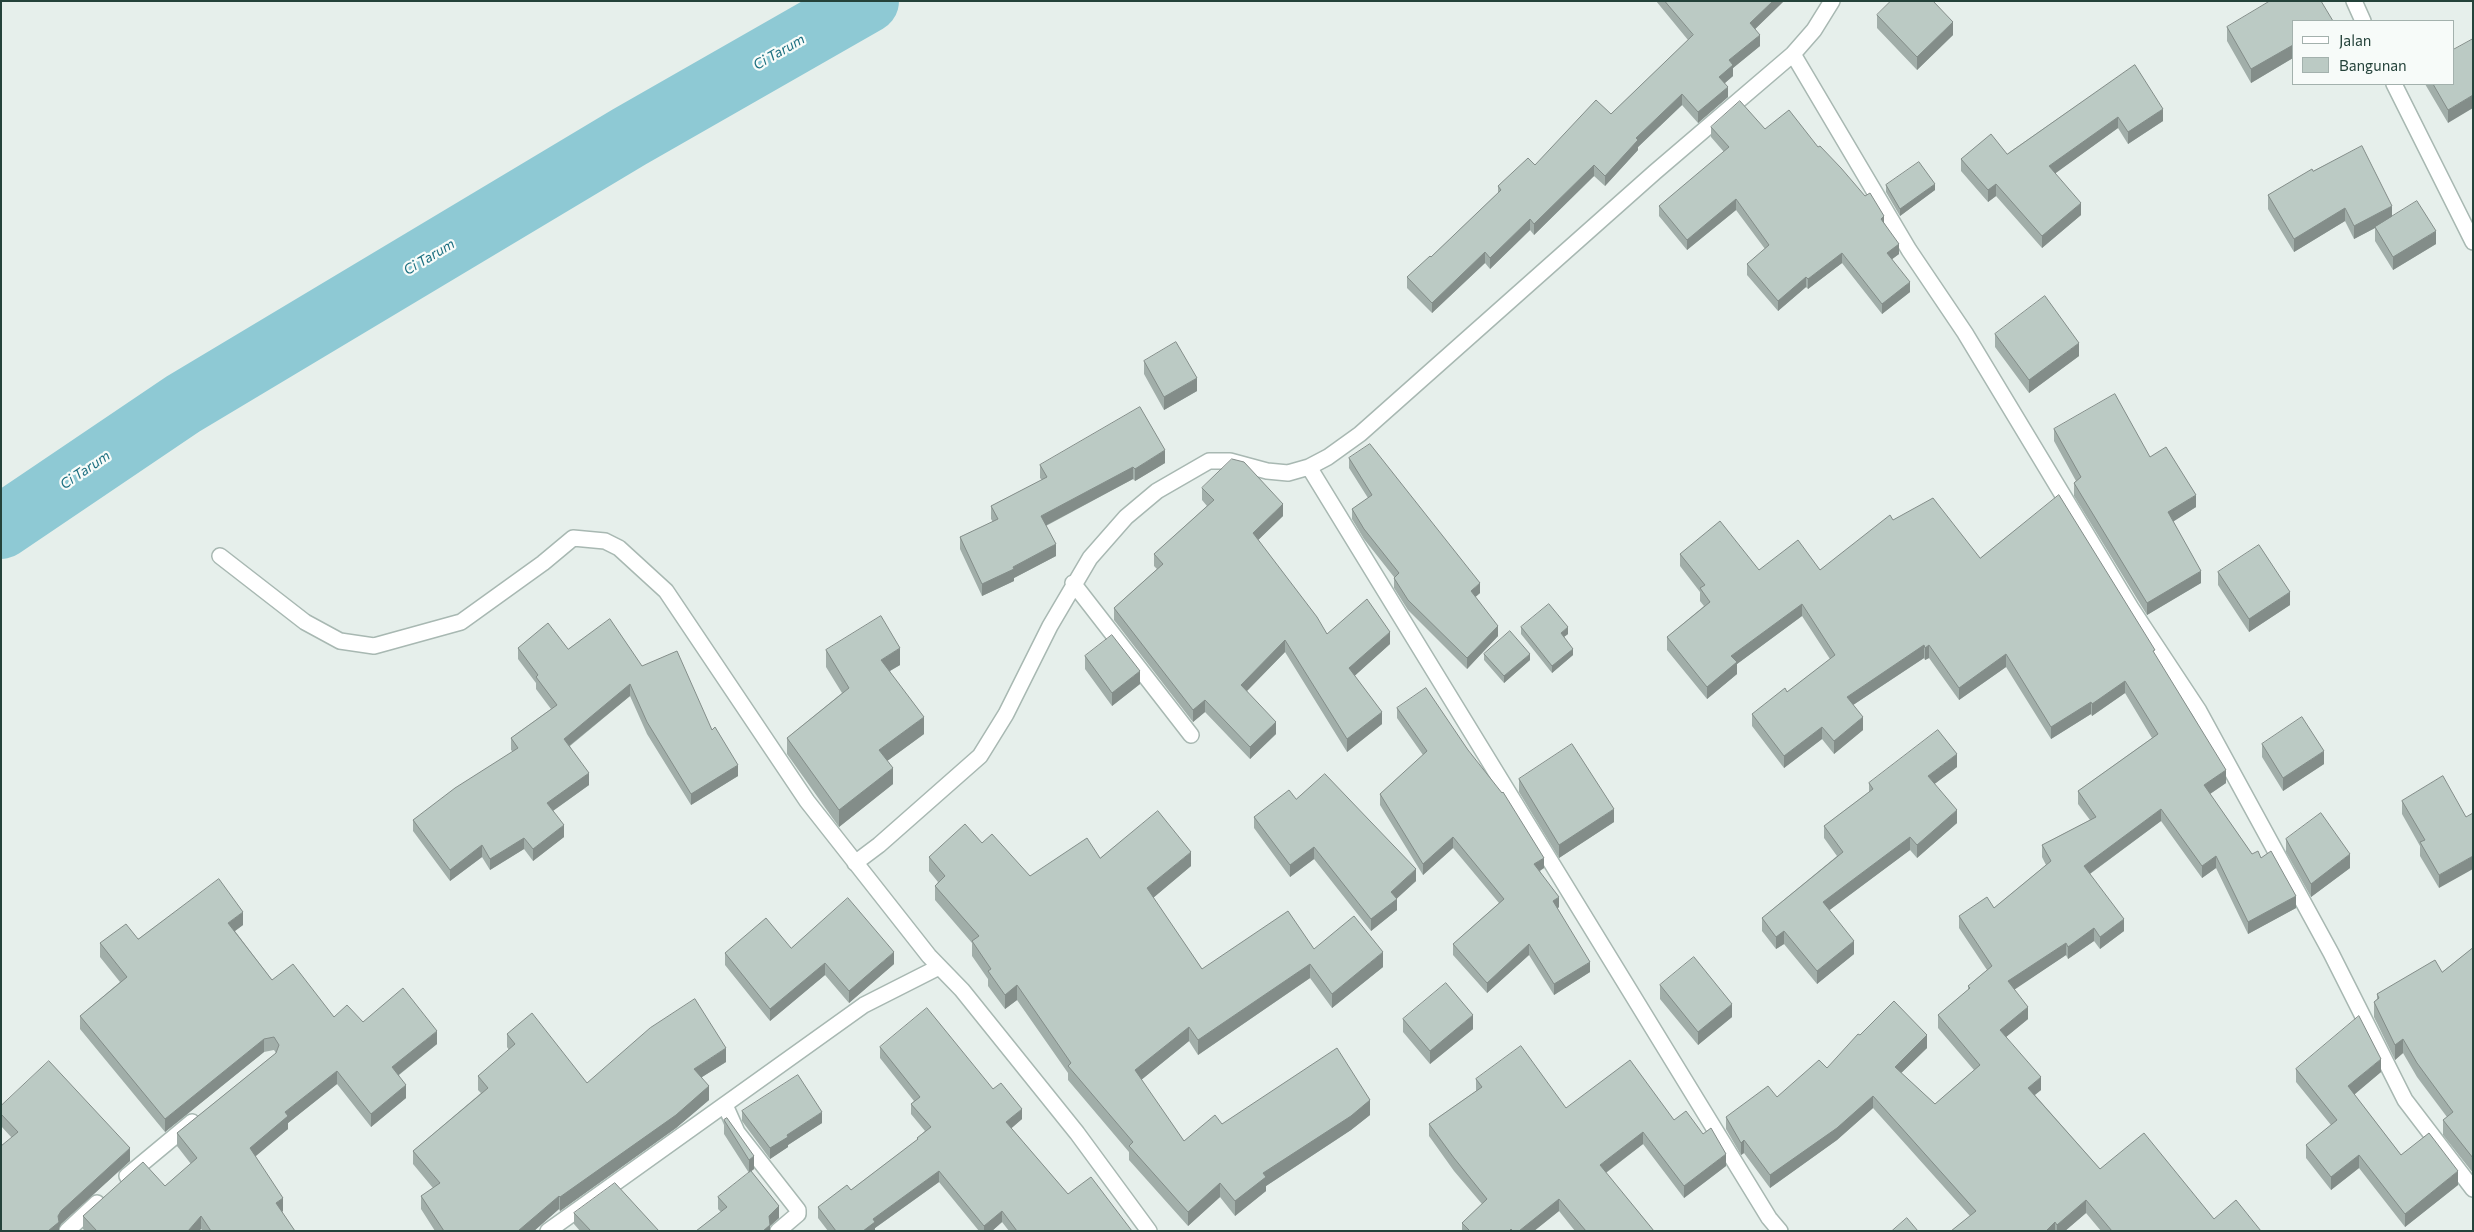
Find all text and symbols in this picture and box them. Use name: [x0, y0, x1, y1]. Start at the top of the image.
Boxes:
legend: [2292, 20, 2454, 85]
water label: Ci Tarum: [750, 31, 808, 73]
text: Jalan: [2339, 31, 2371, 49]
text: Bangunan: [2339, 56, 2407, 74]
water label: Ci Tarum: [400, 235, 458, 279]
water label: Ci Tarum: [57, 447, 113, 493]

